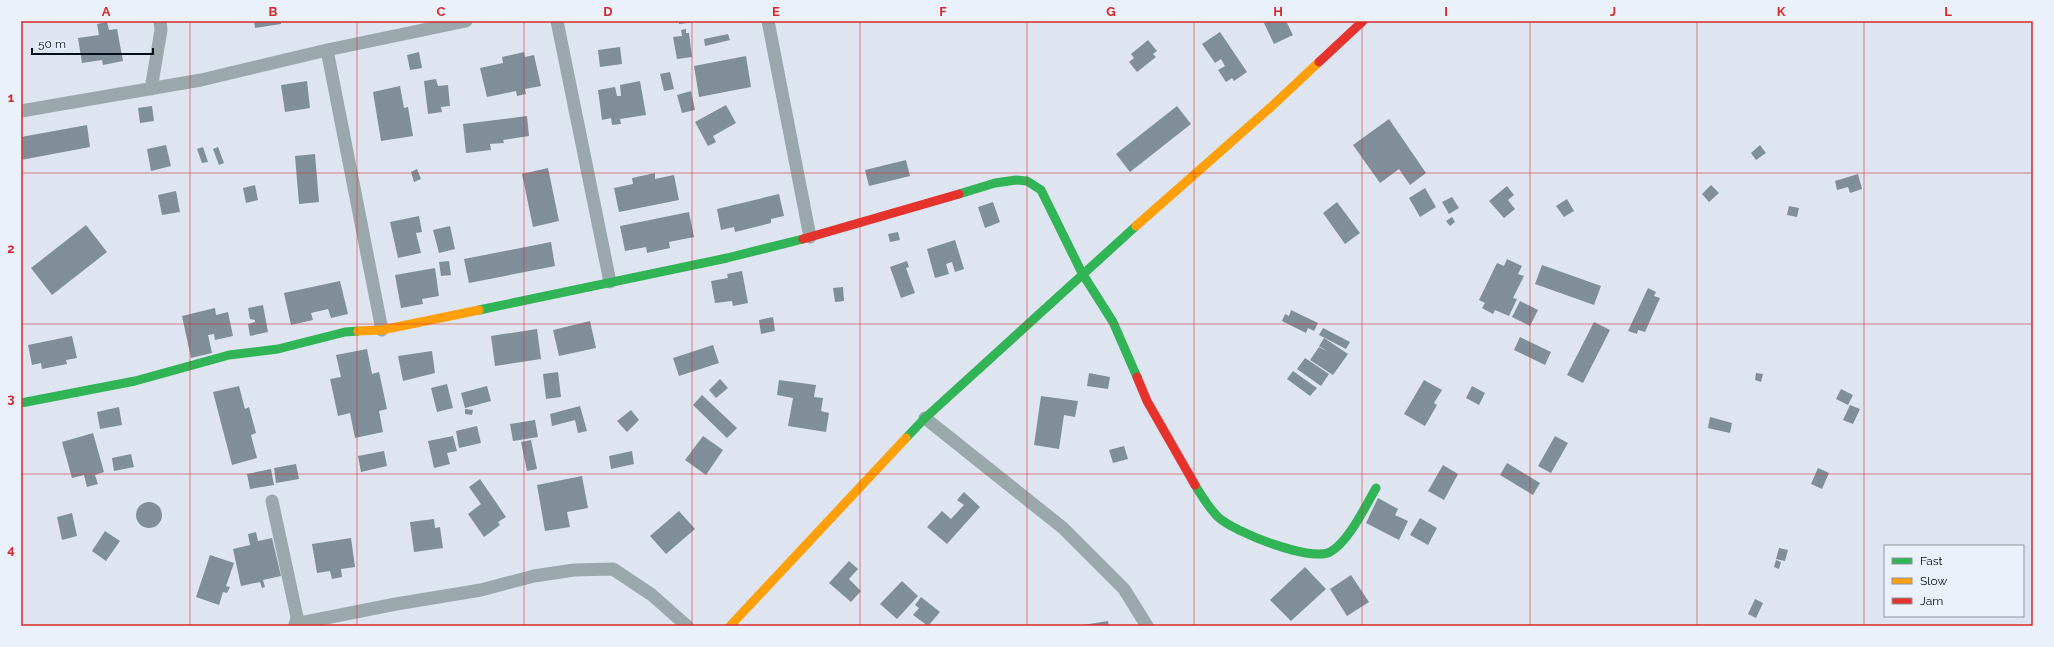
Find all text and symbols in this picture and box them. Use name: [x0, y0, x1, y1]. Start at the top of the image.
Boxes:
text: A: [102, 4, 111, 19]
text: B: [269, 4, 278, 19]
text: C: [437, 4, 446, 19]
text: D: [603, 4, 613, 19]
text: E: [772, 4, 780, 19]
text: F: [939, 4, 947, 19]
text: G: [1106, 4, 1116, 19]
text: H: [1273, 4, 1283, 19]
text: I: [1444, 4, 1448, 19]
text: J: [1610, 4, 1616, 19]
text: K: [1777, 4, 1786, 19]
text: L: [1944, 4, 1952, 19]
scale bar: [32, 30, 153, 56]
text: 50 m: [38, 37, 66, 51]
text: 1: [8, 90, 15, 105]
text: 2: [7, 241, 15, 256]
text: 3: [7, 391, 15, 406]
text: 4: [7, 542, 15, 557]
legend: [1884, 545, 2024, 617]
text: Fast: [1920, 554, 1943, 568]
text: Slow: [1920, 574, 1947, 588]
text: Jam: [1920, 594, 1943, 608]

